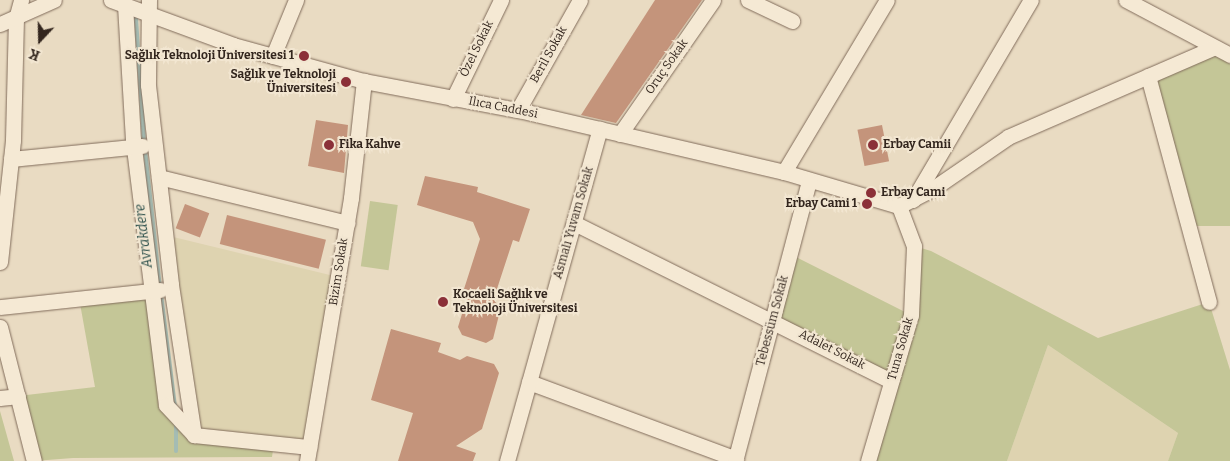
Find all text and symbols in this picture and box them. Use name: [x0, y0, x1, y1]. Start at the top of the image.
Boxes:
north arrow: [15, 15, 65, 65]
street label: Özel Sokak: [457, 18, 497, 80]
street label: Beril Sokak: [528, 24, 570, 86]
street label: Oruç Sokak: [643, 37, 691, 97]
text: K: [27, 45, 42, 64]
place label: Sağlık Teknoloji Üniversitesi 1: [125, 49, 294, 63]
marker: Sağlık Teknoloji Üniversitesi 1: [298, 50, 310, 62]
place label: Sağlık ve Teknoloji Üniversitesi: [231, 68, 336, 96]
marker: Sağlık ve Teknoloji Üniversitesi: [340, 76, 352, 88]
street label: Ilıca Caddesi: [467, 94, 539, 122]
place label: Fika Kahve: [339, 138, 400, 152]
place label: Erbay Camii: [883, 138, 951, 152]
marker: Fika Kahve: [323, 139, 335, 151]
marker: Erbay Camii: [867, 139, 879, 151]
street label: Asmalı Yuvam Sokak: [551, 165, 597, 281]
place label: Erbay Cami: [881, 186, 945, 200]
marker: Erbay Cami: [865, 187, 877, 199]
place label: Erbay Cami 1: [785, 197, 857, 211]
marker: Erbay Cami 1: [861, 198, 873, 210]
water label: Avrakdere: [132, 203, 156, 269]
street label: Bizim Sokak: [327, 237, 351, 307]
street label: Tebessüm Sokak: [754, 274, 792, 368]
place label: Kocaeli Sağlık ve Teknoloji Üniversitesi: [453, 288, 577, 316]
marker: Kocaeli Sağlık ve Teknoloji Üniversitesi: [437, 296, 449, 308]
street label: Tuna Sokak: [885, 316, 917, 382]
street label: Adalet Sokak: [797, 327, 867, 373]

